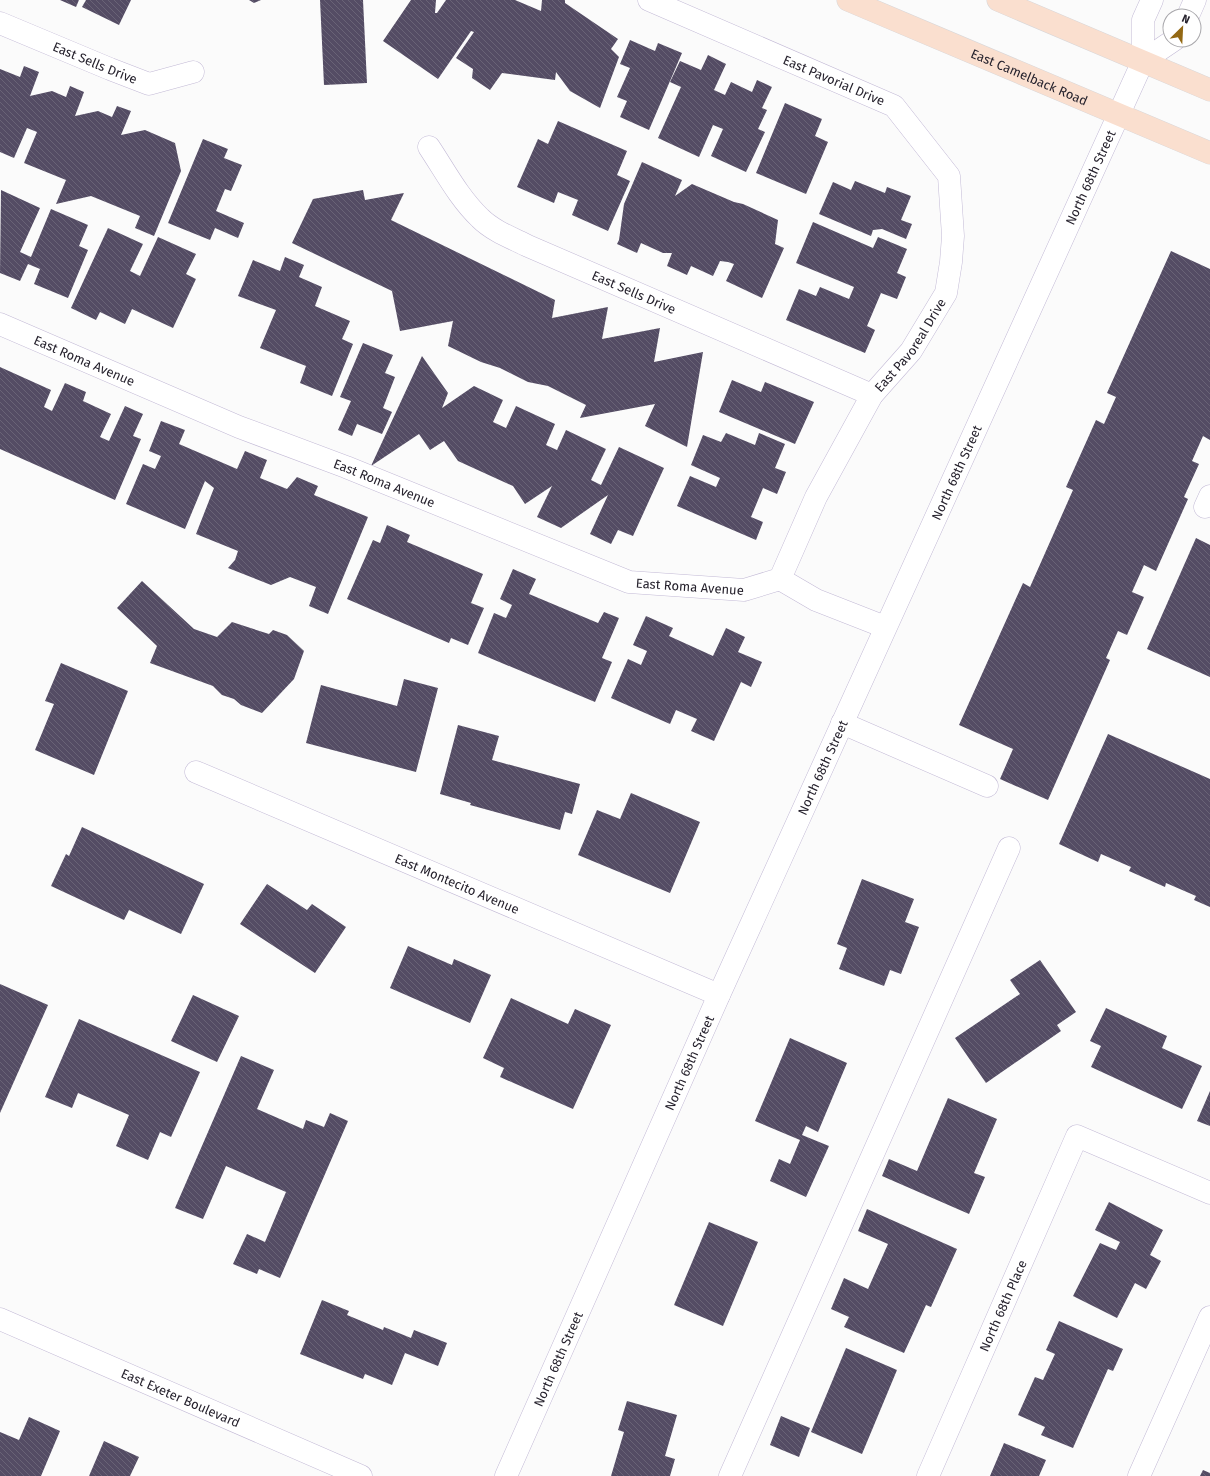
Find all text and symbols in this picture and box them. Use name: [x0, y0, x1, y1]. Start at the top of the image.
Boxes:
north arrow: [1162, 8, 1202, 48]
text: N: [1180, 12, 1192, 27]
street label: East Sells Drive: [50, 39, 139, 87]
street label: East Camelback Road: [969, 46, 1090, 108]
street label: East Pavorial Drive: [781, 52, 887, 109]
street label: North 68th Street: [1063, 128, 1119, 227]
street label: East Sells Drive: [590, 268, 678, 317]
street label: East Pavoreal Drive: [872, 296, 949, 395]
street label: East Roma Avenue: [32, 333, 137, 389]
street label: North 68th Street: [929, 423, 985, 522]
street label: East Roma Avenue: [331, 456, 437, 510]
street label: East Roma Avenue: [635, 576, 744, 598]
street label: North 68th Street: [795, 718, 851, 817]
street label: East Montecito Avenue: [393, 851, 521, 917]
street label: North 68th Street: [662, 1013, 717, 1113]
street label: North 68th Place: [976, 1258, 1030, 1354]
street label: North 68th Street: [531, 1309, 586, 1409]
street label: East Exeter Boulevard: [119, 1366, 242, 1430]

